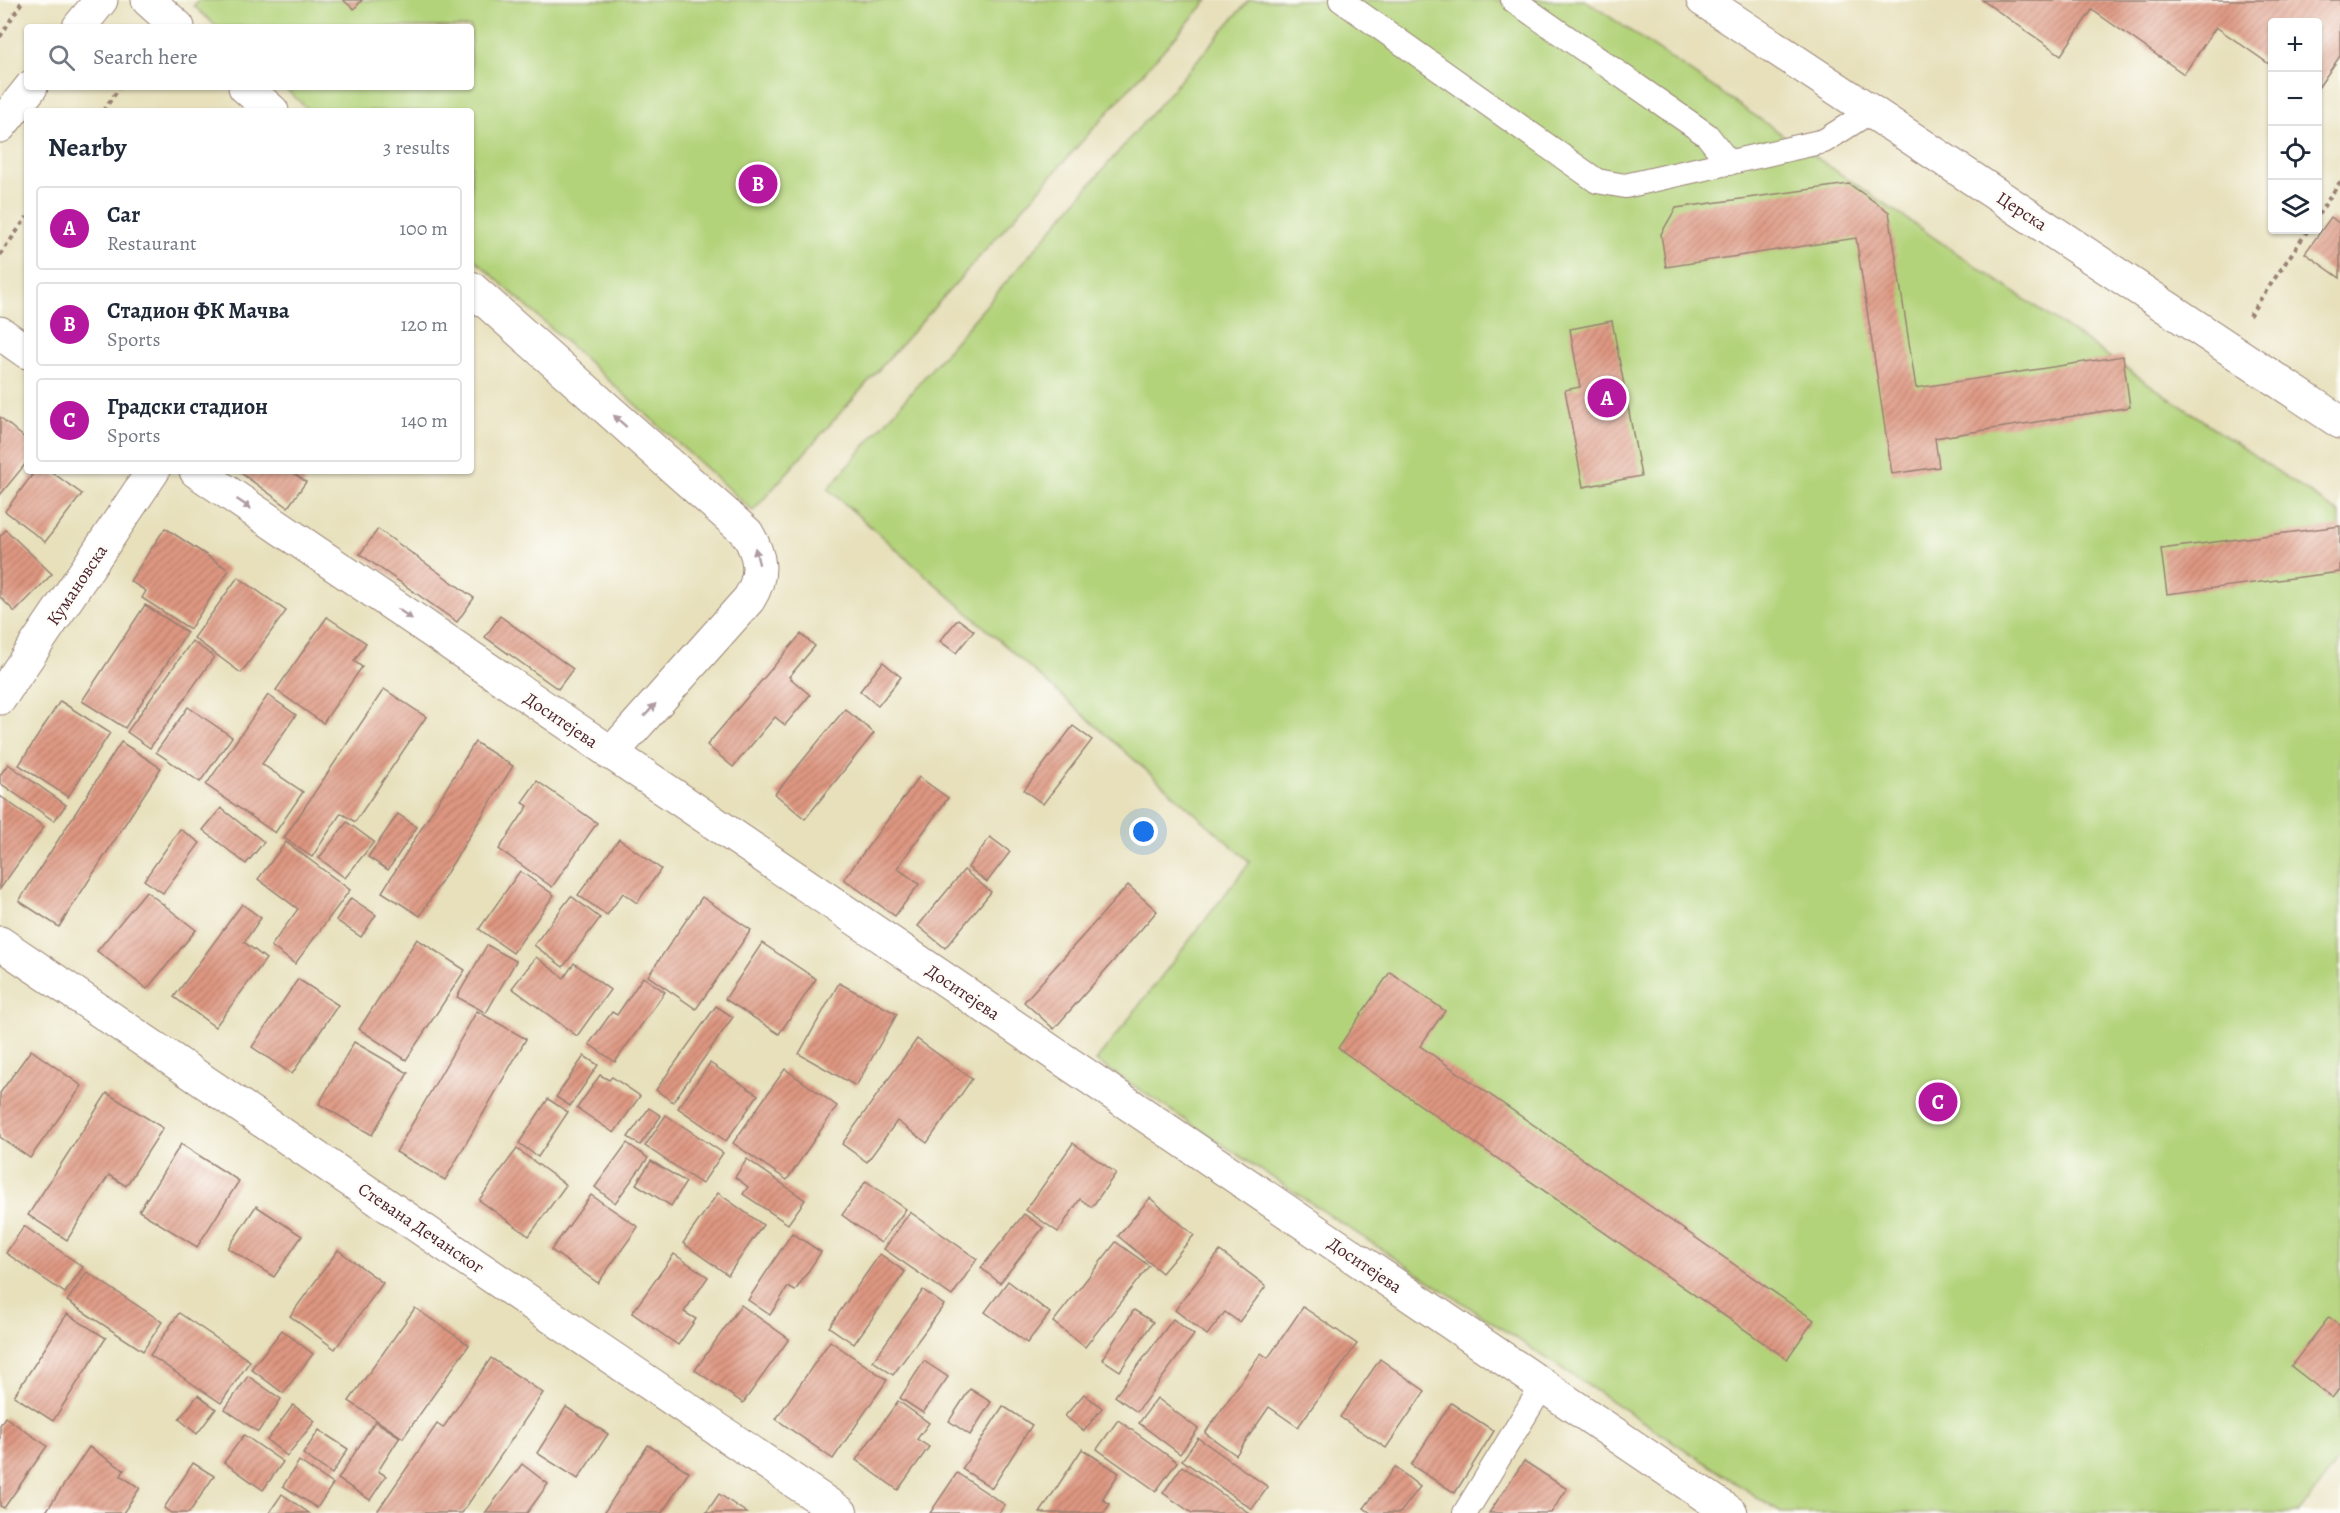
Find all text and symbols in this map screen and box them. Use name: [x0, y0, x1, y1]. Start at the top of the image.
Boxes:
map controls: [2268, 18, 2322, 234]
button: +: [2268, 18, 2322, 72]
search box: [24, 24, 474, 90]
icon: search: [45, 41, 78, 74]
text: Search here: [93, 42, 198, 72]
button: −: [2268, 72, 2322, 126]
button: locate: [2268, 126, 2322, 180]
text: Nearby: [48, 130, 127, 165]
text: 3 results: [383, 134, 450, 161]
pin: B: [738, 162, 777, 207]
button: layers: [2268, 180, 2322, 234]
street label: Церска: [1992, 186, 2052, 237]
text: Car: [107, 200, 140, 230]
text: A: [63, 215, 76, 242]
text: 100 m: [399, 215, 448, 242]
text: Restaurant: [107, 230, 197, 257]
text: Стадион ФК Мачва: [107, 296, 289, 326]
text: B: [63, 311, 76, 338]
text: 120 m: [400, 311, 448, 338]
text: Sports: [107, 326, 160, 353]
pin: A: [1588, 376, 1626, 420]
text: Градски стадион: [107, 392, 268, 422]
text: C: [63, 407, 76, 434]
text: 140 m: [401, 407, 448, 434]
one-way arrow: [613, 415, 628, 428]
text: Sports: [107, 422, 160, 449]
one-way arrow: [236, 498, 252, 509]
street label: Кумановска: [41, 539, 113, 630]
one-way arrow: [752, 547, 762, 565]
one-way arrow: [397, 608, 413, 620]
street label: Доситејева: [519, 686, 603, 754]
one-way arrow: [643, 703, 656, 718]
your location: [1129, 817, 1158, 846]
street label: Доситејева: [921, 958, 1005, 1026]
pin: C: [1918, 1080, 1958, 1124]
street label: Стевана Дечанског: [353, 1177, 489, 1279]
street label: Доситејева: [1323, 1231, 1407, 1299]

